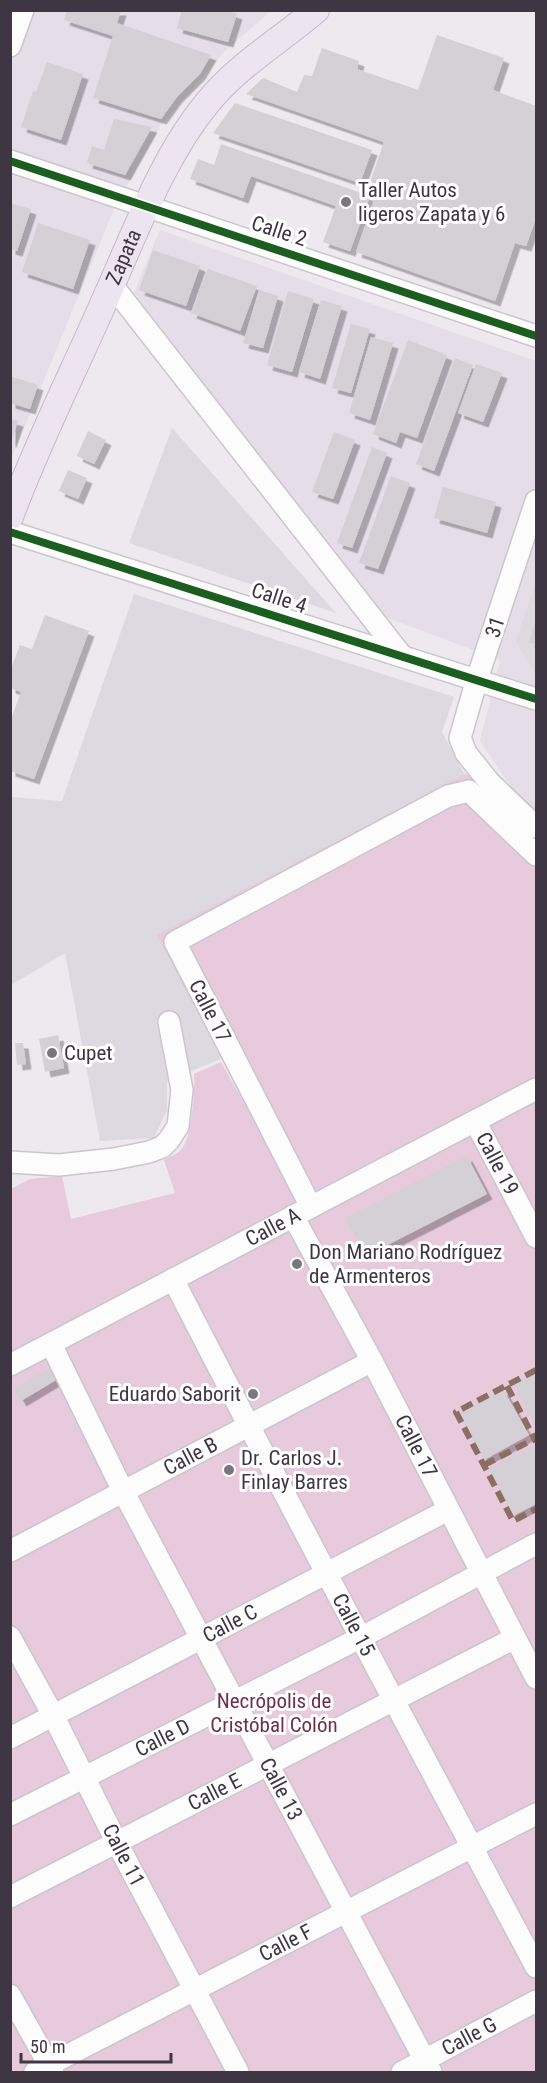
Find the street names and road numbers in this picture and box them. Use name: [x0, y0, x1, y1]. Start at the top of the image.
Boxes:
street label: Calle 2: [248, 211, 310, 251]
street label: Zapata: [101, 226, 146, 288]
street label: Calle 4: [248, 578, 310, 618]
street label: 31: [480, 613, 510, 641]
street label: Calle 17: [184, 976, 236, 1046]
street label: Calle 19: [471, 1128, 524, 1199]
street label: Calle A: [242, 1203, 304, 1251]
street label: Calle 17: [390, 1411, 442, 1481]
street label: Calle B: [159, 1432, 222, 1480]
street label: Calle 15: [327, 1589, 380, 1660]
street label: Calle C: [199, 1599, 261, 1648]
street label: Calle D: [131, 1714, 194, 1762]
street label: Calle 13: [255, 1754, 307, 1824]
street label: Calle E: [184, 1768, 245, 1816]
street label: Calle 11: [97, 1820, 150, 1890]
street label: Calle F: [255, 1919, 316, 1966]
street label: Calle G: [438, 2012, 501, 2061]

